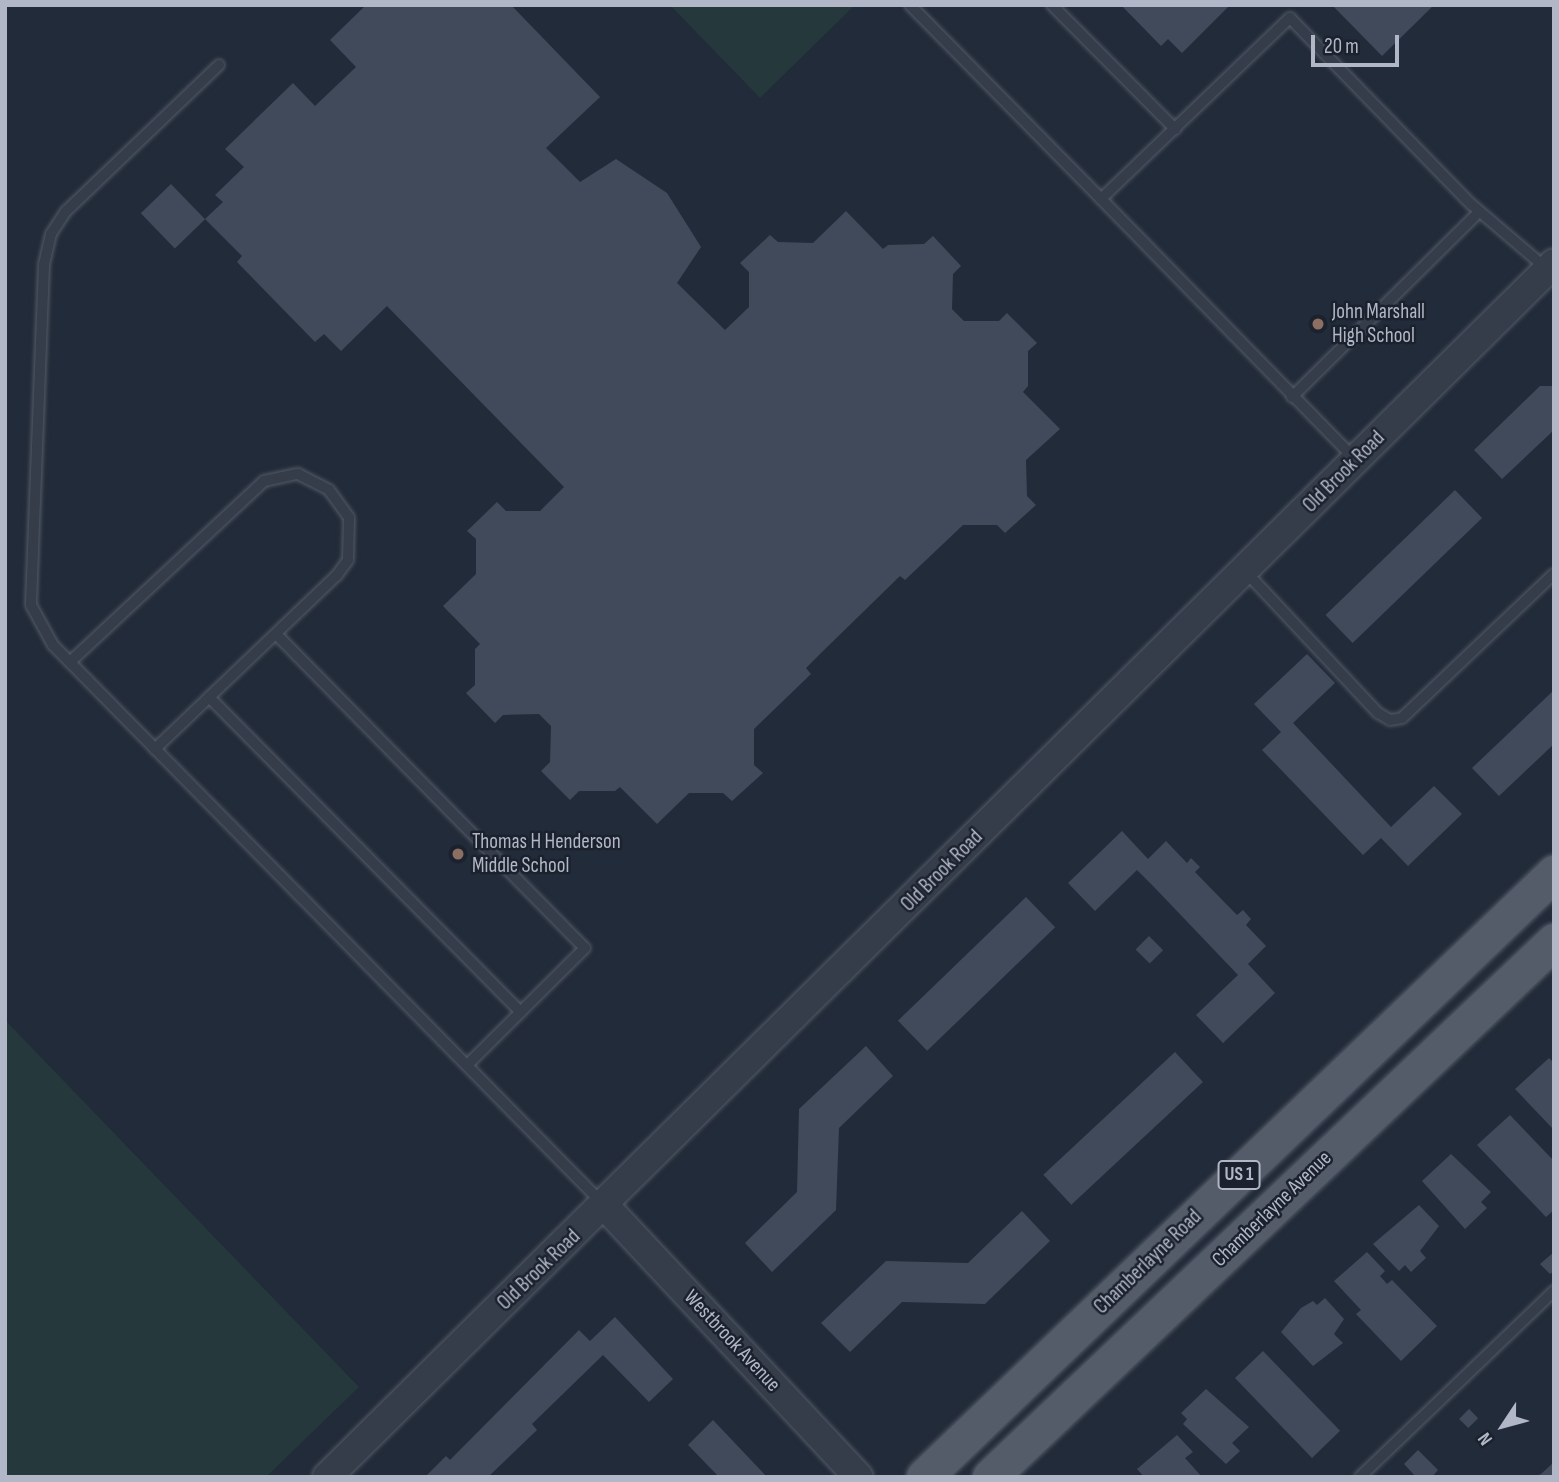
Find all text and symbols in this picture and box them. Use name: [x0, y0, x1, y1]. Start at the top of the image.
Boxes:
scale bar: [1314, 21, 1402, 65]
text: 20 m: [1324, 34, 1359, 59]
place label: John Marshall High School: [1332, 299, 1425, 349]
marker: John Marshall High School: [1310, 316, 1326, 332]
street label: Old Brook Road: [1298, 426, 1390, 518]
street label: Old Brook Road: [896, 825, 988, 917]
place label: Thomas H Henderson Middle School: [472, 829, 621, 879]
marker: Thomas H Henderson Middle School: [450, 846, 466, 862]
street label: Chamberlayne Avenue: [1207, 1146, 1337, 1272]
road number: US 1: [1216, 1160, 1262, 1190]
street label: Chamberlayne Road: [1089, 1204, 1207, 1320]
street label: Old Brook Road: [492, 1224, 586, 1316]
street label: Westbrook Avenue: [678, 1285, 786, 1397]
north arrow: [1468, 1391, 1538, 1461]
text: N: [1473, 1428, 1498, 1450]

